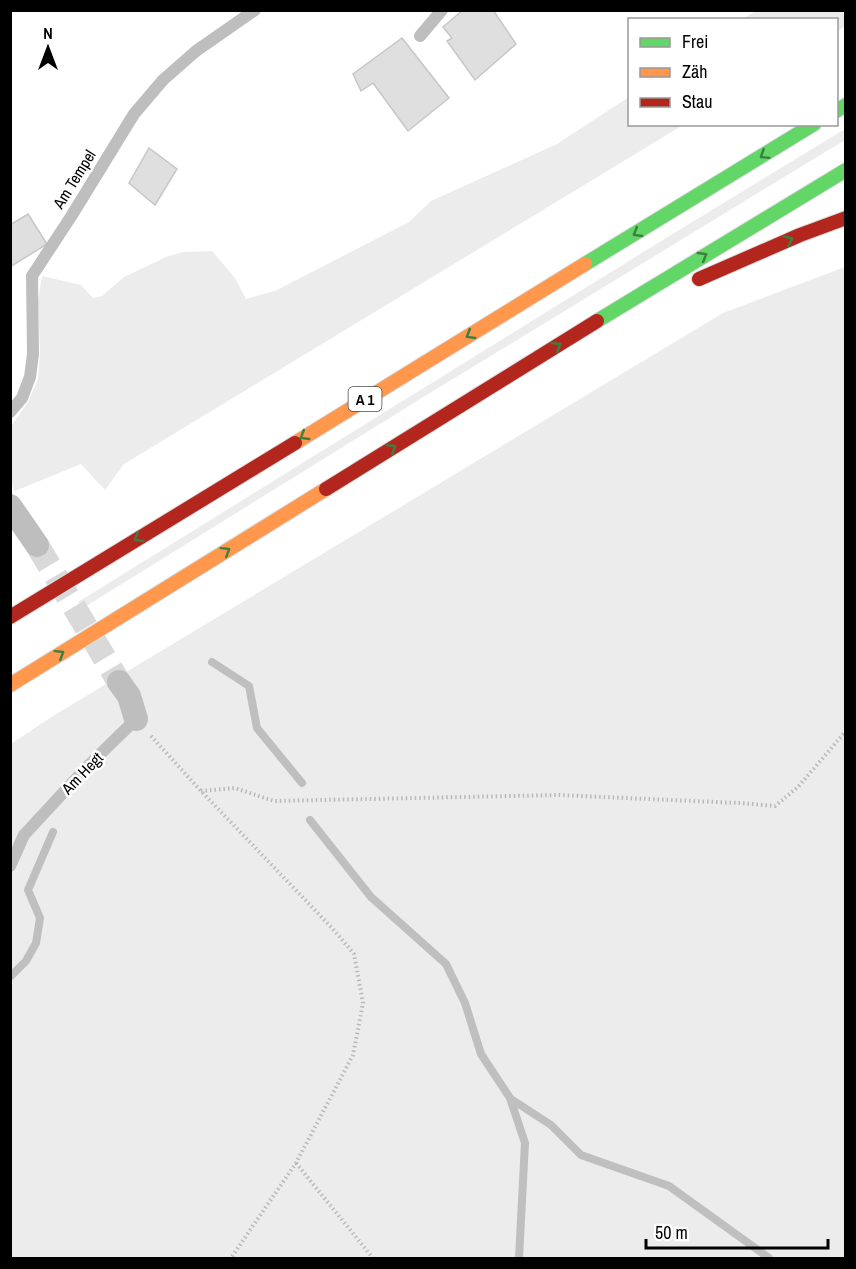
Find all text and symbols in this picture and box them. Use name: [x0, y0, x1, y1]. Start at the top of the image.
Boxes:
north arrow: [18, 18, 78, 78]
legend: [628, 18, 838, 126]
text: N: [43, 22, 53, 44]
text: Frei: [682, 29, 708, 54]
text: Zäh: [682, 59, 707, 84]
text: Stau: [682, 89, 712, 114]
street label: Am Tempel: [47, 145, 101, 213]
one-way arrow: [760, 148, 770, 160]
one-way arrow: [633, 226, 643, 238]
one-way arrow: [783, 235, 794, 247]
one-way arrow: [697, 252, 707, 264]
one-way arrow: [466, 327, 476, 339]
one-way arrow: [551, 341, 561, 353]
road number: A 1: [348, 387, 382, 411]
one-way arrow: [300, 429, 310, 441]
one-way arrow: [386, 444, 396, 456]
one-way arrow: [134, 531, 144, 543]
one-way arrow: [220, 547, 230, 559]
one-way arrow: [54, 649, 64, 661]
street label: Am Hegt: [56, 747, 108, 800]
scale bar: [646, 1212, 828, 1250]
text: 50 m: [655, 1220, 688, 1245]

